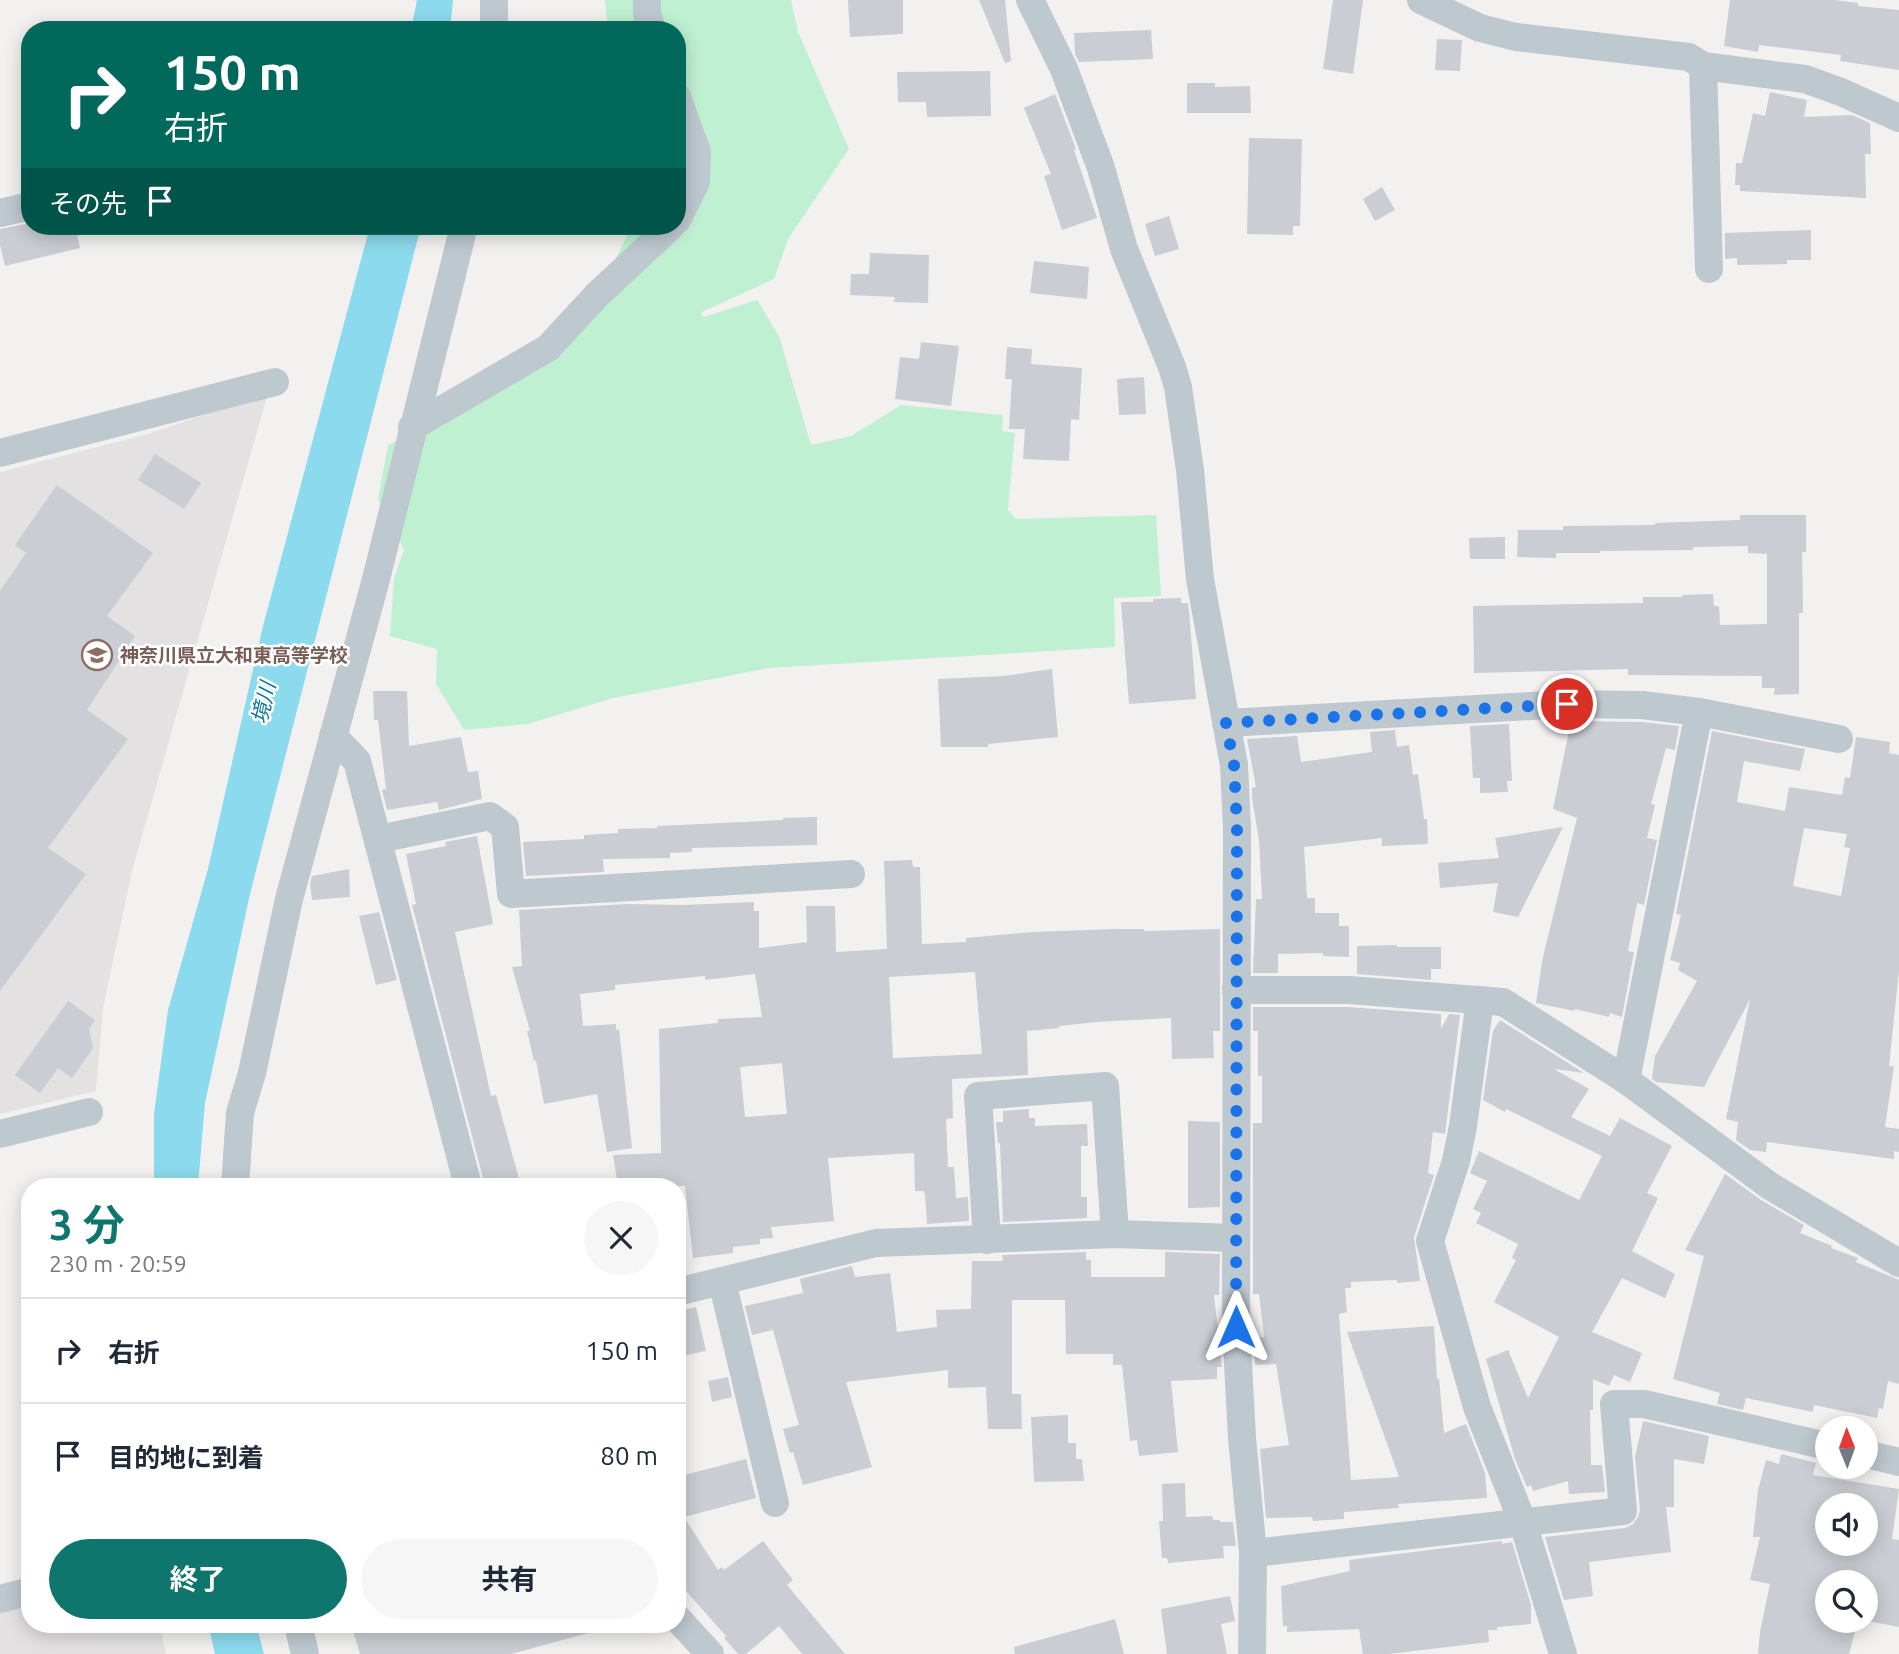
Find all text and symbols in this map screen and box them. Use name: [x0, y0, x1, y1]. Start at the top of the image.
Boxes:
text: 150 m: [164, 44, 301, 99]
icon: right: [49, 49, 140, 140]
text: 右折: [164, 109, 228, 145]
icon: arrive: [141, 182, 179, 220]
text: その先: [49, 189, 127, 218]
school or university icon: 神奈川県立大和東高等学校: [80, 638, 114, 672]
place label: 神奈川県立大和東高等学校: [120, 644, 348, 666]
pin: [1537, 674, 1597, 734]
water label: 境川: [247, 678, 280, 726]
icon: arrive: [1548, 685, 1586, 723]
text: 3 分: [49, 1201, 125, 1248]
button: close: [584, 1201, 658, 1275]
text: 230 m · 20:59: [49, 1251, 187, 1276]
position arrow: [1199, 1290, 1273, 1364]
icon: right: [49, 1332, 87, 1370]
text: 150 m: [586, 1336, 658, 1365]
text: 右折: [108, 1338, 160, 1367]
north arrow: [1815, 1416, 1878, 1479]
map controls: [1815, 1416, 1878, 1633]
icon: arrive: [49, 1437, 87, 1475]
text: 80 m: [600, 1441, 658, 1470]
text: 目的地に到着: [108, 1443, 264, 1472]
button: sound: [1815, 1493, 1878, 1556]
button: 終了: [49, 1539, 347, 1619]
button: 共有: [361, 1539, 658, 1619]
button: search: [1815, 1570, 1878, 1633]

